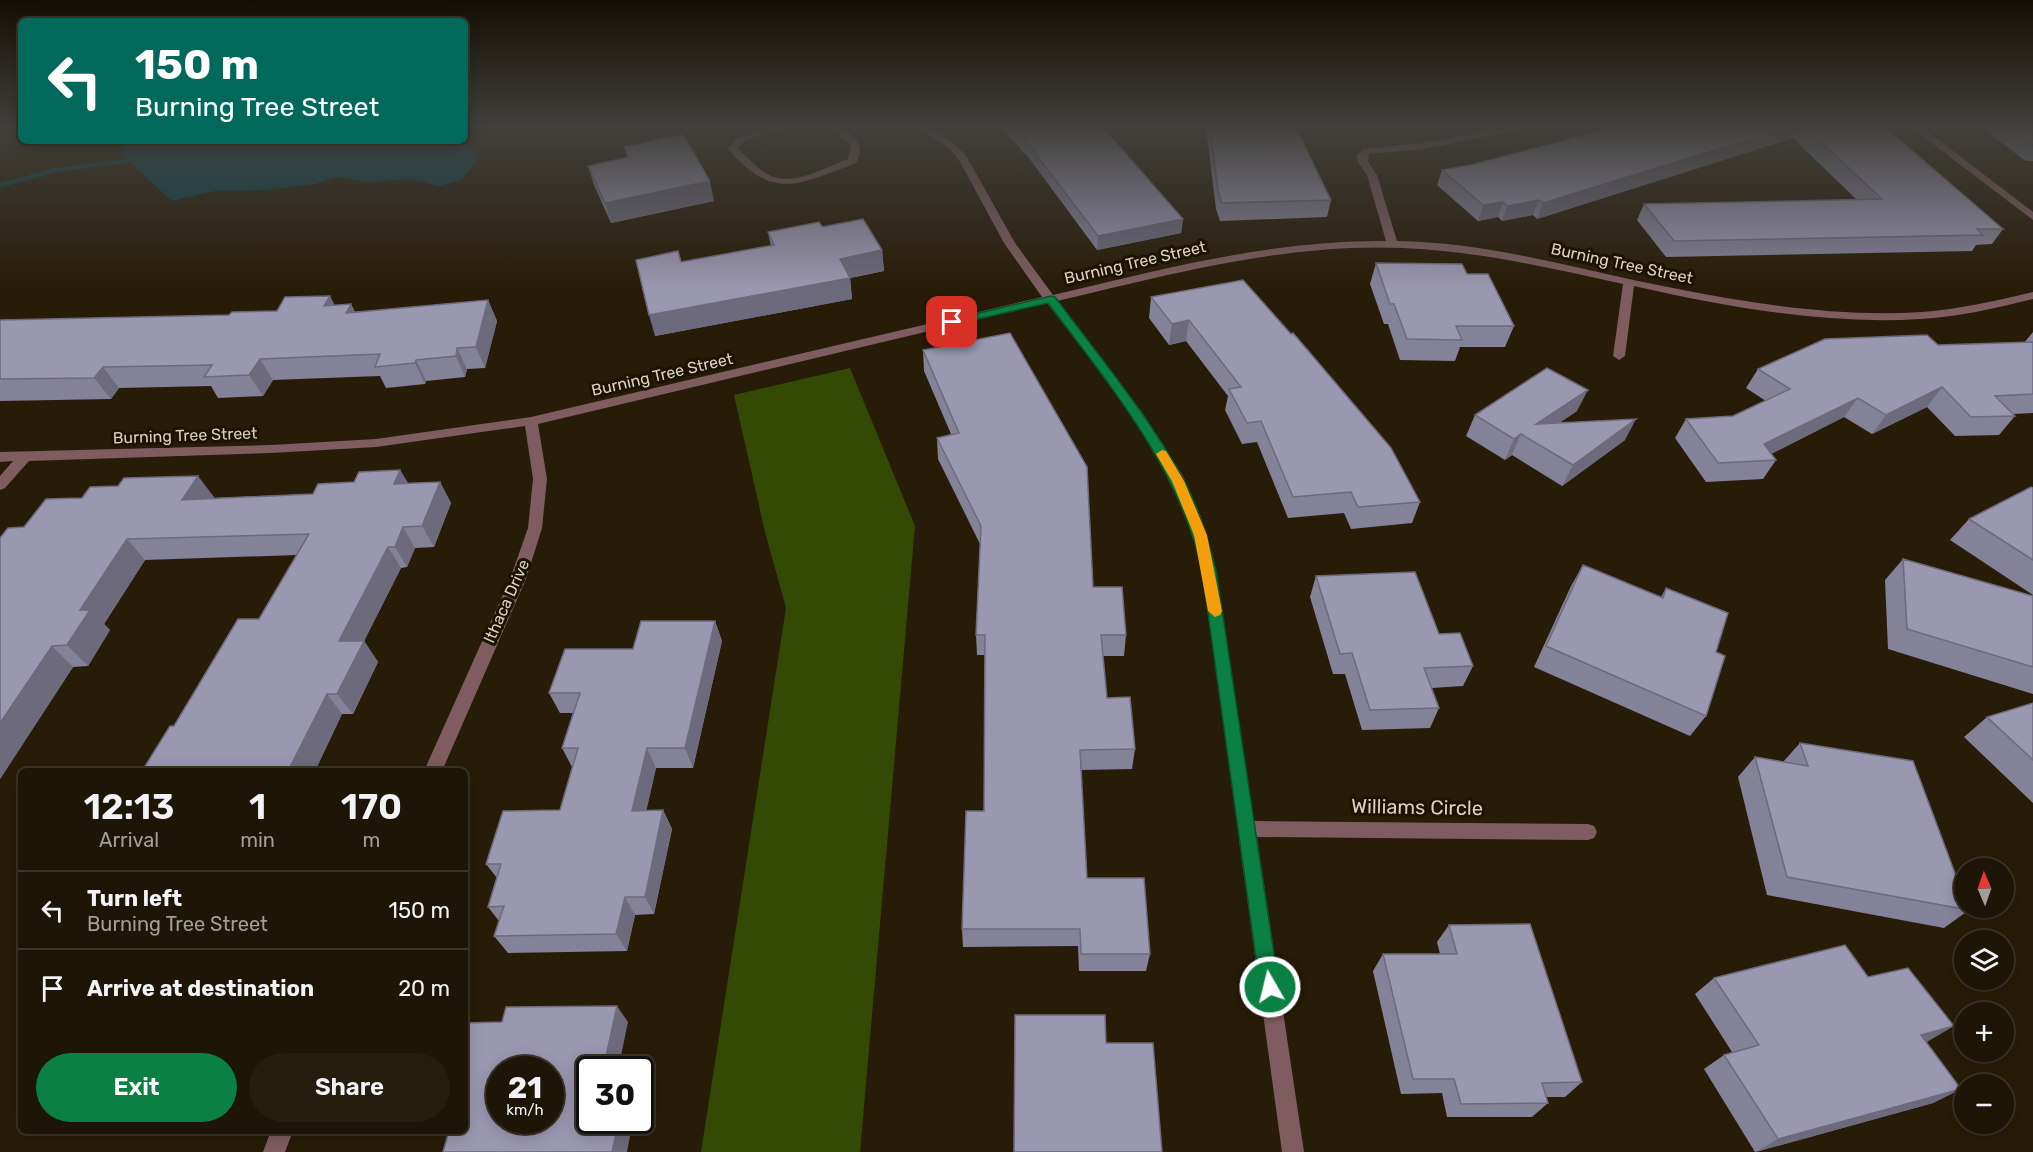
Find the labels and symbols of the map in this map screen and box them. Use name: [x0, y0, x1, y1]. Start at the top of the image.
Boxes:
street label: Burning Tree Street: [1062, 237, 1208, 288]
street label: Burning Tree Street: [1549, 239, 1695, 288]
pin: [926, 296, 977, 347]
street label: Burning Tree Street: [589, 349, 735, 400]
street label: Burning Tree Street: [112, 423, 258, 448]
street label: Ithaca Drive: [480, 557, 533, 646]
street label: Williams Circle: [1351, 794, 1483, 820]
north arrow: [1954, 858, 2014, 918]
position arrow: [1238, 955, 1302, 1019]
speed limit sign: 30: [576, 1056, 654, 1134]

